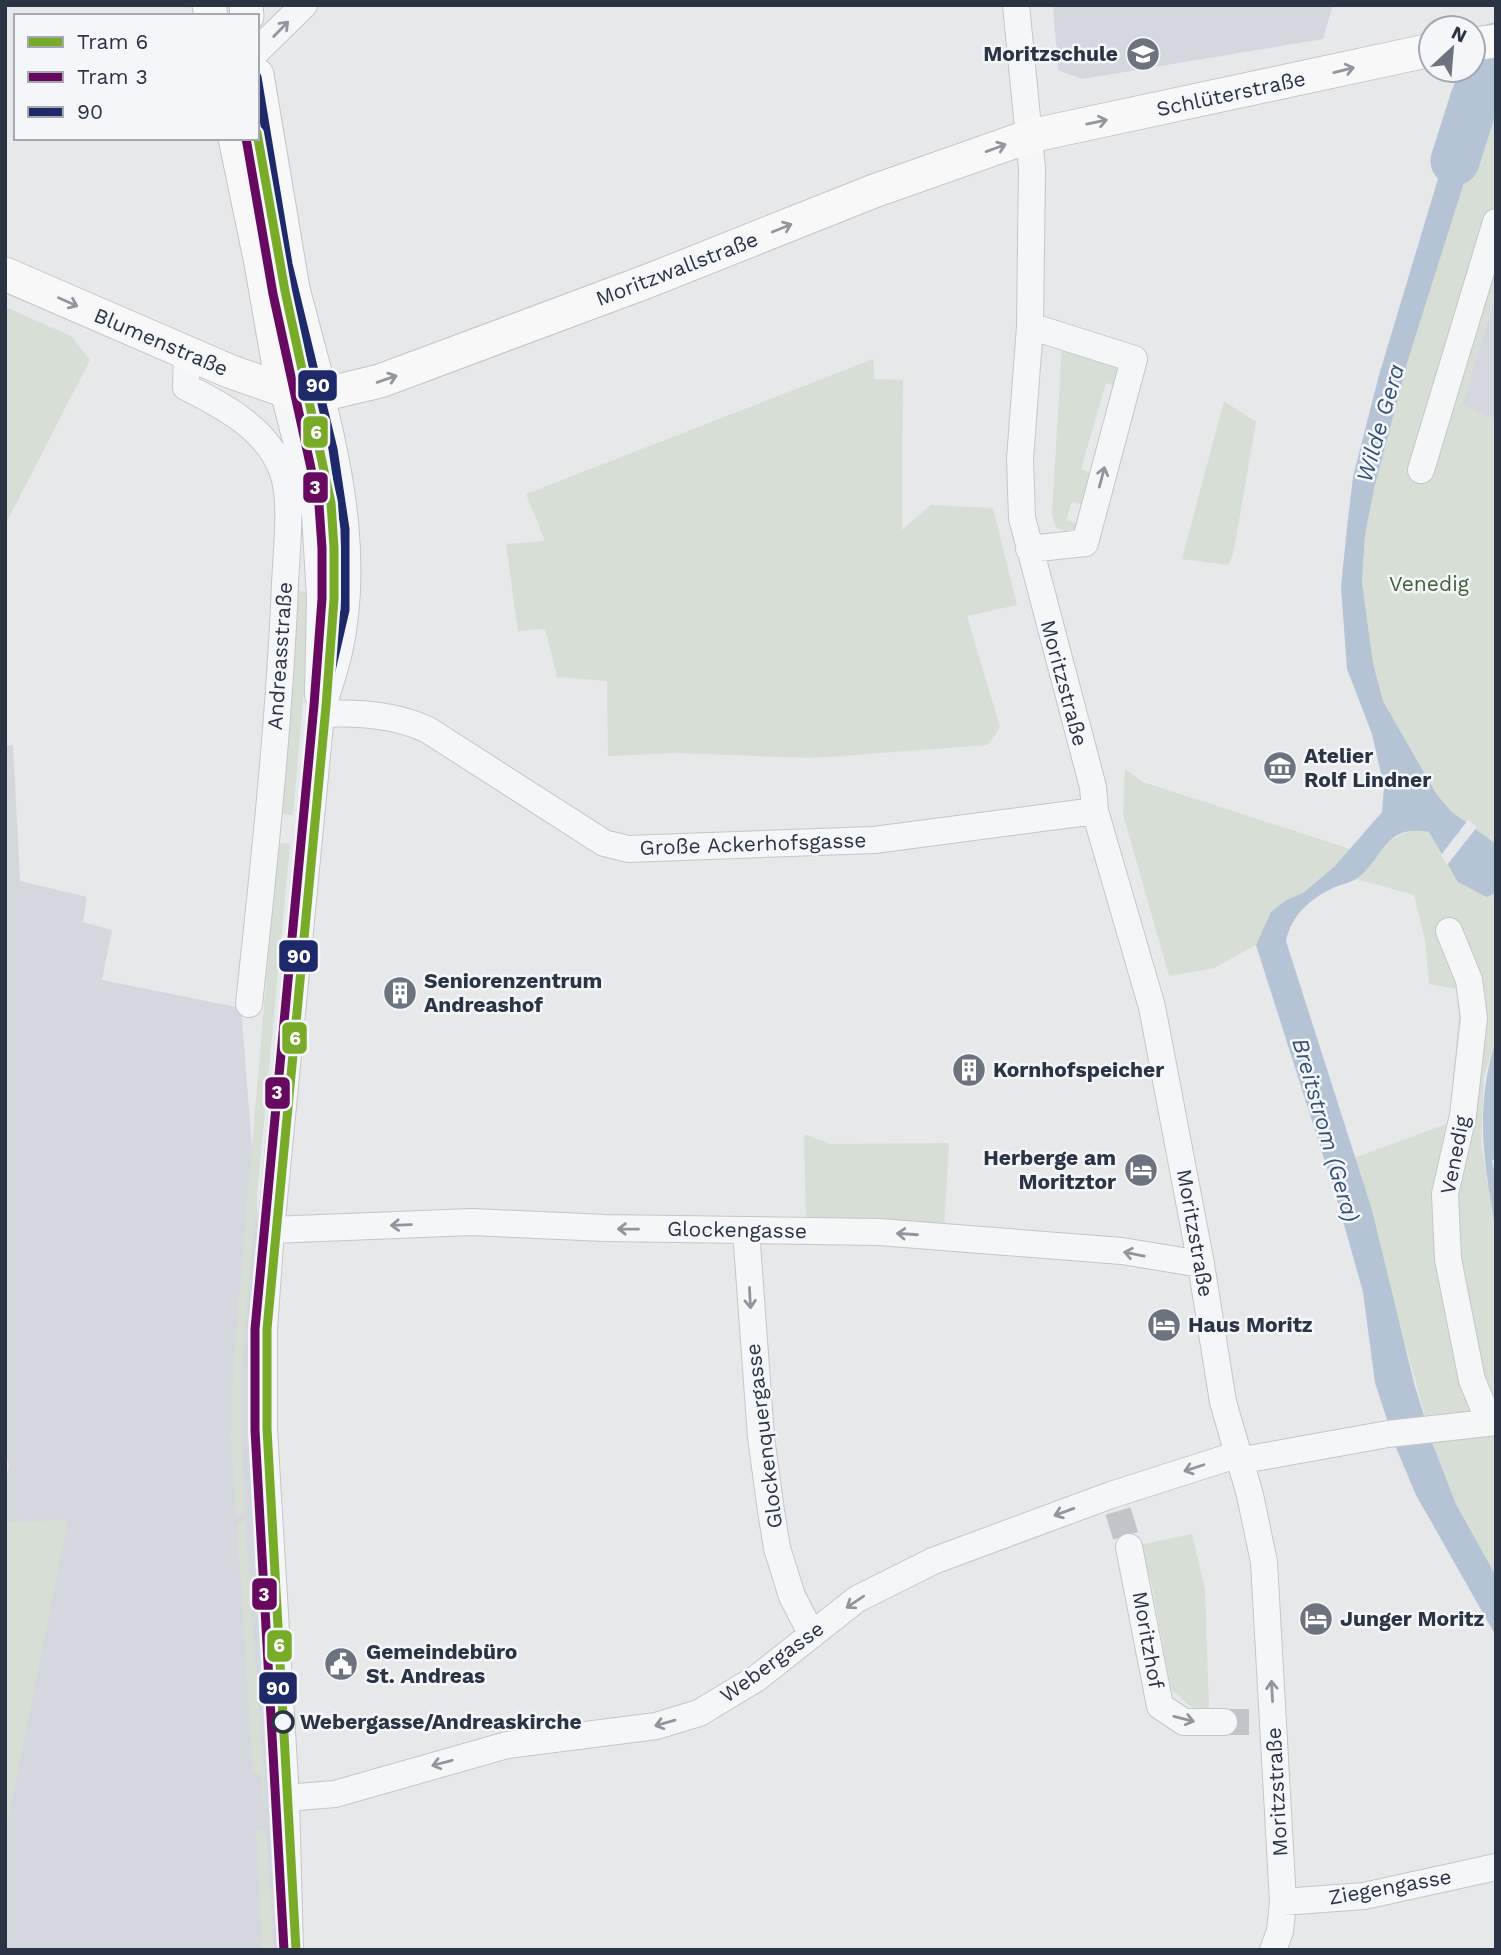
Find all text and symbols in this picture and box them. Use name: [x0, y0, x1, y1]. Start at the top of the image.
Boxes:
legend: [14, 14, 259, 140]
north arrow: [1417, 14, 1487, 84]
one-way arrow: [273, 21, 290, 38]
text: N: [1448, 21, 1471, 48]
text: Tram 6: [77, 29, 148, 54]
school or university icon: Moritzschule: [1124, 35, 1162, 73]
place label: Moritzschule: [983, 41, 1118, 66]
one-way arrow: [1332, 62, 1355, 76]
text: Tram 3: [77, 64, 148, 89]
street label: Schlüterstraße: [1154, 66, 1308, 122]
text: 90: [77, 99, 103, 124]
one-way arrow: [1085, 114, 1108, 128]
one-way arrow: [984, 141, 1006, 153]
one-way arrow: [771, 220, 793, 233]
street label: Moritzwallstraße: [592, 226, 761, 311]
one-way arrow: [56, 296, 78, 309]
street label: Blumenstraße: [90, 302, 232, 381]
water label: Wilde Gera: [1351, 361, 1410, 485]
line badge: 90: [297, 369, 338, 402]
one-way arrow: [375, 372, 397, 384]
text: 90: [306, 374, 330, 397]
line badge: 6: [302, 415, 329, 449]
text: 6: [310, 421, 322, 444]
one-way arrow: [1096, 466, 1109, 489]
line badge: 3: [302, 471, 329, 504]
text: 3: [309, 476, 321, 499]
park label: Venedig: [1389, 571, 1470, 596]
street label: Andreasstraße: [262, 581, 297, 731]
street label: Moritzstraße: [1036, 617, 1093, 749]
place label: Atelier Rolf Lindner: [1304, 743, 1431, 792]
museum icon: Atelier Rolf Lindner: [1261, 749, 1299, 787]
street label: Große Ackerhofsgasse: [639, 827, 867, 860]
line badge: 90: [278, 939, 319, 973]
text: 90: [287, 945, 311, 968]
place label: Seniorenzentrum Andreashof: [424, 968, 602, 1017]
building icon: Seniorenzentrum Andreashof: [381, 974, 419, 1012]
line badge: 6: [281, 1021, 308, 1055]
text: 6: [289, 1027, 301, 1050]
water label: Breitstrom (Gera): [1286, 1035, 1365, 1225]
building icon: Kornhofspeicher: [950, 1051, 988, 1089]
place label: Kornhofspeicher: [993, 1057, 1164, 1082]
line badge: 3: [264, 1076, 291, 1110]
text: 3: [271, 1081, 283, 1104]
street label: Venedig: [1435, 1113, 1475, 1196]
place label: Herberge am Moritztor: [983, 1145, 1116, 1194]
hotel icon: Herberge am Moritztor: [1122, 1151, 1160, 1189]
street label: Moritzstraße: [1172, 1167, 1219, 1299]
street label: Glockengasse: [667, 1216, 807, 1243]
one-way arrow: [390, 1218, 413, 1231]
one-way arrow: [617, 1222, 640, 1236]
one-way arrow: [897, 1227, 919, 1240]
one-way arrow: [1123, 1246, 1146, 1260]
one-way arrow: [743, 1287, 756, 1310]
hotel icon: Haus Moritz: [1145, 1306, 1183, 1344]
place label: Haus Moritz: [1188, 1312, 1313, 1337]
street label: Glockenquergasse: [740, 1342, 787, 1530]
one-way arrow: [1183, 1463, 1205, 1475]
one-way arrow: [1053, 1507, 1075, 1519]
line badge: 3: [251, 1577, 278, 1611]
text: 3: [258, 1583, 270, 1606]
street label: Moritzhof: [1128, 1589, 1169, 1690]
one-way arrow: [846, 1595, 866, 1609]
hotel icon: Junger Moritz: [1297, 1600, 1335, 1638]
place label: Junger Moritz: [1340, 1606, 1484, 1631]
street label: Webergasse: [715, 1616, 828, 1708]
line badge: 6: [266, 1629, 293, 1663]
text: 6: [273, 1634, 285, 1657]
place label: Gemeindebüro St. Andreas: [366, 1639, 517, 1688]
public building icon: Gemeindebüro St. Andreas: [322, 1645, 360, 1683]
line badge: 90: [258, 1671, 298, 1705]
text: 90: [266, 1677, 290, 1700]
one-way arrow: [1265, 1680, 1278, 1703]
place label: Webergasse/Andreaskirche: [300, 1709, 582, 1734]
marker: Webergasse/Andreaskirche: [272, 1711, 294, 1733]
one-way arrow: [1172, 1713, 1195, 1726]
one-way arrow: [654, 1717, 677, 1730]
street label: Moritzstraße: [1261, 1727, 1292, 1857]
one-way arrow: [431, 1757, 453, 1770]
street label: Ziegengasse: [1326, 1863, 1453, 1910]

